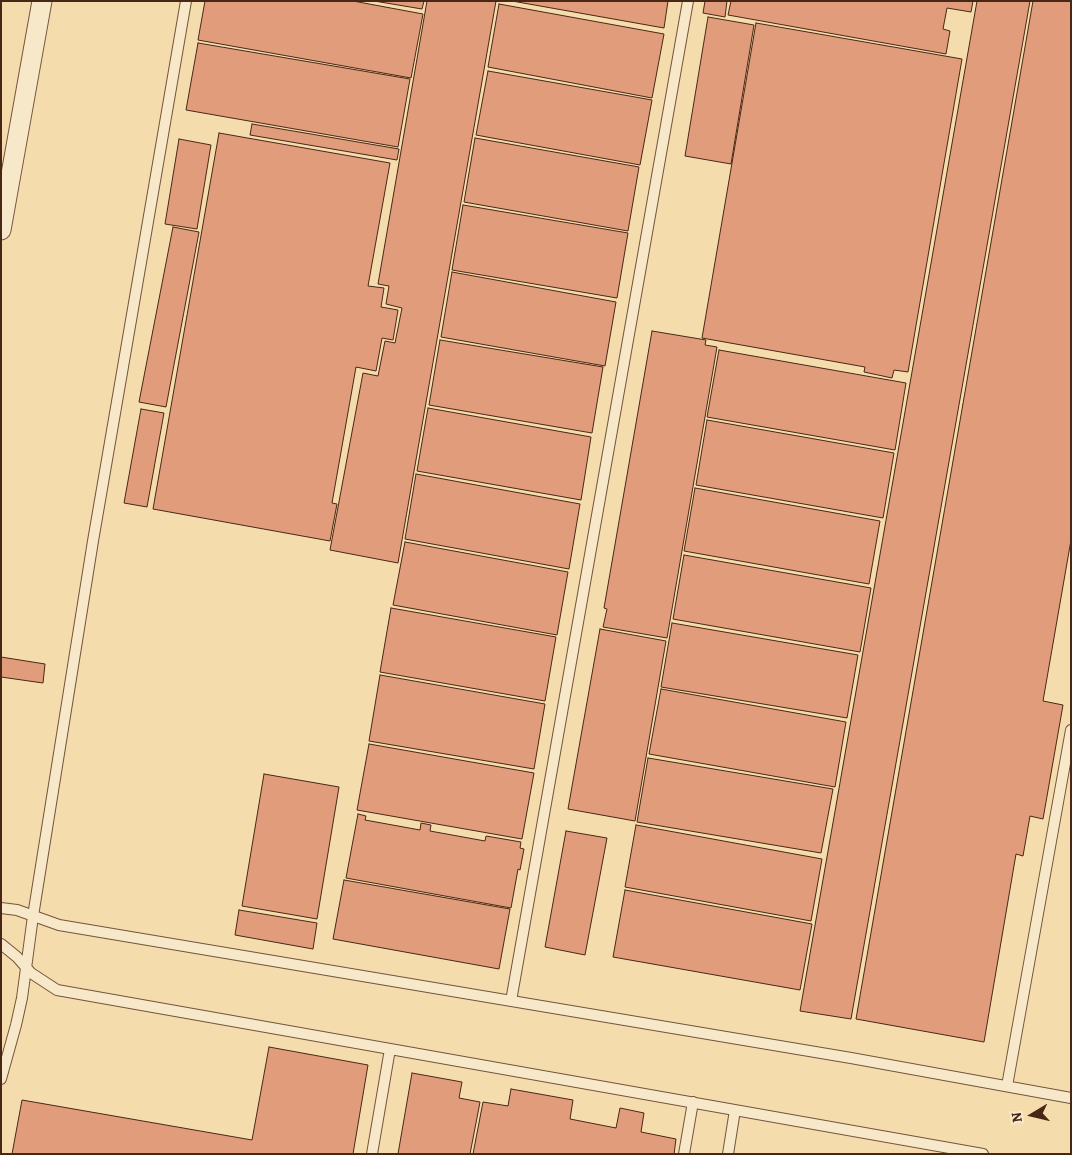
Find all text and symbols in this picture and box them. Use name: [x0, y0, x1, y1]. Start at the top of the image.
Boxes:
north arrow: [1007, 1090, 1057, 1140]
text: N: [1007, 1111, 1027, 1124]

